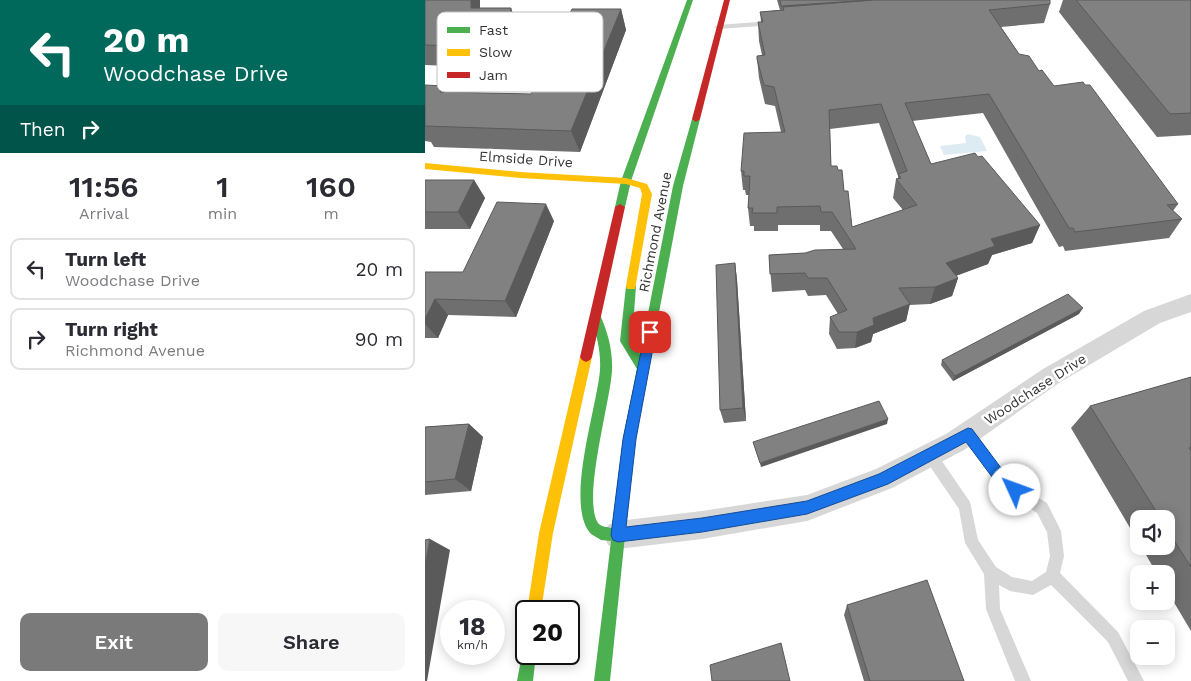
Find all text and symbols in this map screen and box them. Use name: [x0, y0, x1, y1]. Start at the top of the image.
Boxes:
legend: [437, 12, 603, 92]
text: 20 m: [103, 19, 189, 61]
icon: left: [20, 20, 85, 85]
text: Fast: [479, 22, 508, 38]
text: Slow: [479, 44, 512, 60]
text: Woodchase Drive: [103, 61, 288, 86]
text: Jam: [479, 67, 508, 83]
icon: right: [76, 115, 104, 143]
text: Then: [20, 118, 66, 141]
street label: Elmside Drive: [479, 148, 573, 170]
text: 11:56: [69, 169, 139, 204]
text: 1: [216, 169, 229, 204]
text: 160: [306, 169, 356, 204]
street label: Richmond Avenue: [635, 170, 675, 294]
text: Arrival: [79, 204, 129, 223]
text: min: [208, 204, 237, 223]
text: m: [323, 204, 339, 223]
text: Turn left: [65, 248, 146, 271]
icon: left: [22, 255, 50, 283]
text: 20 m: [356, 258, 403, 281]
text: Woodchase Drive: [65, 271, 200, 290]
pin: [629, 311, 671, 353]
text: Turn right: [65, 318, 158, 341]
icon: arrive: [636, 318, 664, 346]
icon: right: [22, 325, 50, 353]
text: 90 m: [355, 328, 403, 351]
text: Richmond Avenue: [65, 341, 205, 360]
street label: Woodchase Drive: [981, 350, 1089, 428]
position arrow: [988, 463, 1040, 515]
map controls: [1130, 510, 1175, 665]
button: sound: [1130, 510, 1175, 555]
button: +: [1130, 565, 1175, 610]
speed limit sign: 20: [515, 600, 580, 665]
text: 18: [459, 612, 486, 641]
button: Exit: [20, 613, 208, 671]
button: Share: [218, 613, 405, 671]
button: −: [1130, 620, 1175, 665]
text: km/h: [457, 638, 488, 652]

